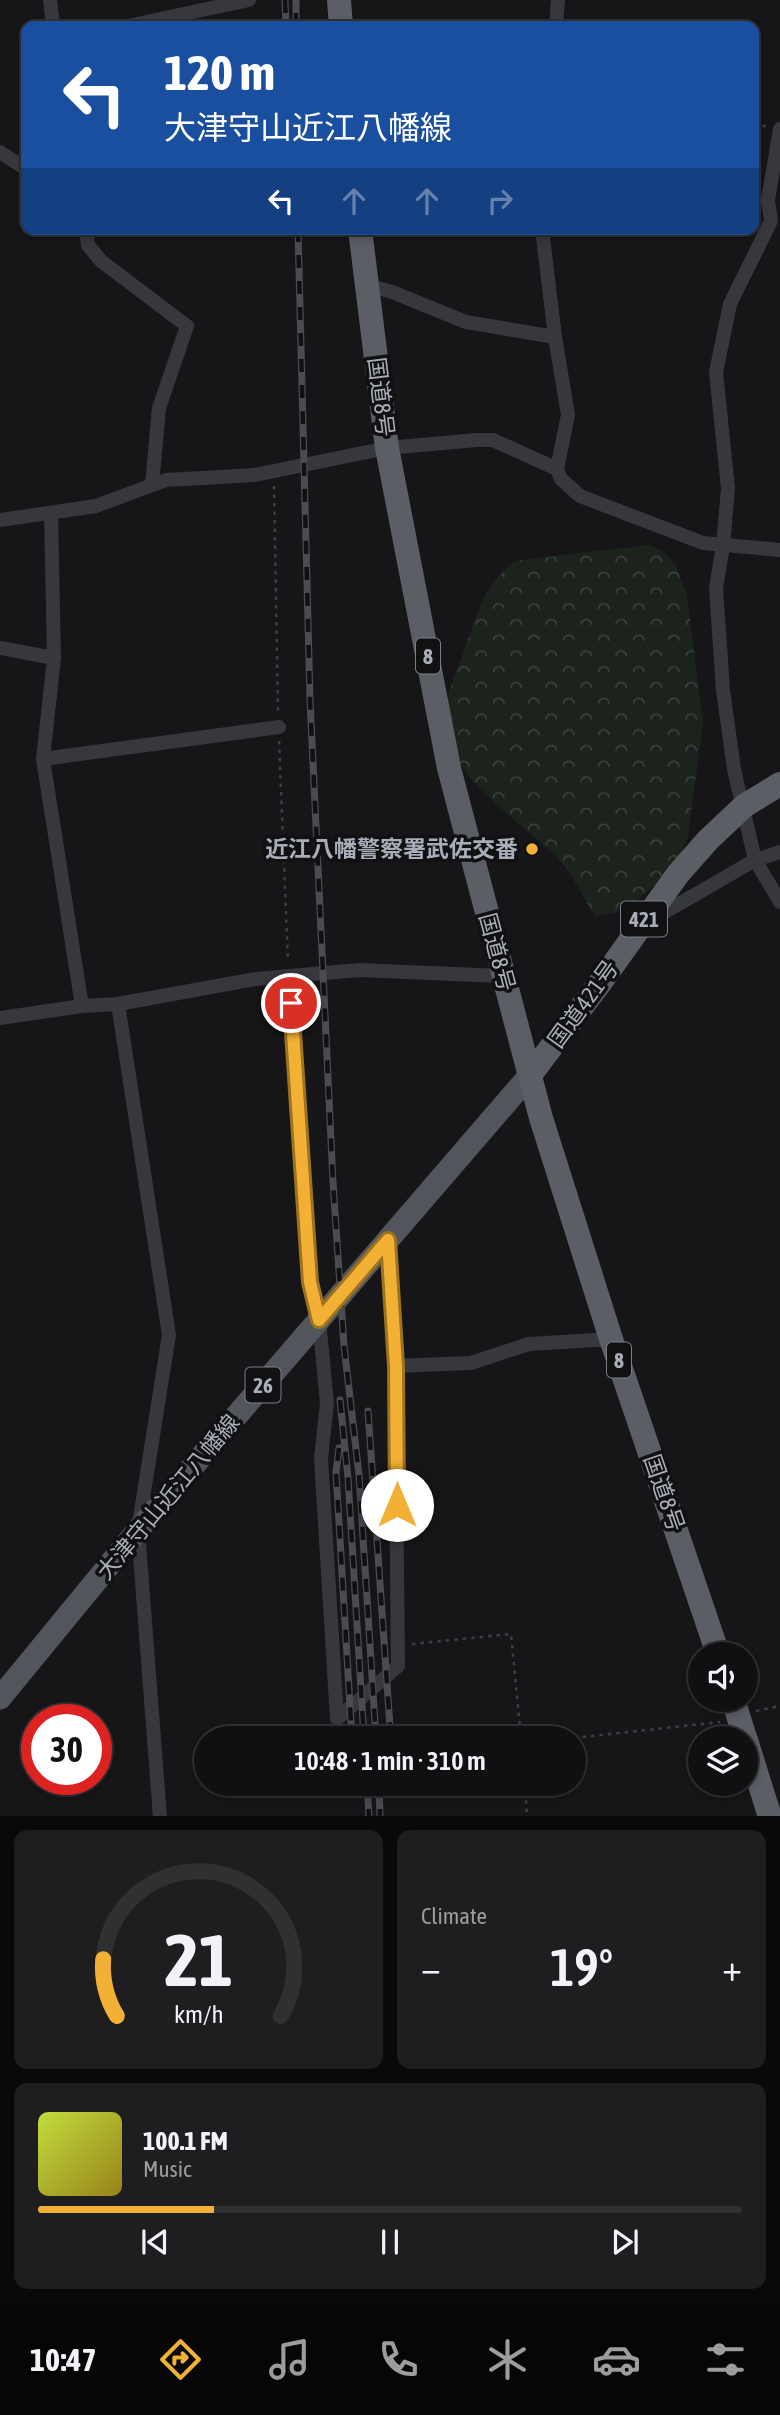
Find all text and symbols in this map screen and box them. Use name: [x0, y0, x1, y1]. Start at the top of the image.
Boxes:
text: 120 m: [164, 44, 275, 100]
icon: left: [49, 49, 140, 140]
text: 大津守山近江八幡線: [164, 109, 452, 146]
icon: left: [262, 182, 300, 220]
icon: ahead: [335, 182, 373, 220]
icon: ahead: [408, 182, 446, 220]
icon: right: [481, 182, 519, 220]
street label: 国道8号: [363, 356, 399, 438]
road number: 8: [416, 638, 440, 674]
place label: 近江八幡警察署武佐交番: [265, 836, 518, 862]
marker: 近江八幡警察署武佐交番: [524, 841, 540, 857]
road number: 421: [621, 902, 667, 936]
street label: 国道8号: [474, 910, 520, 994]
street label: 国道421号: [543, 955, 623, 1053]
pin: [261, 973, 321, 1033]
icon: arrive: [272, 984, 310, 1022]
road number: 8: [607, 1342, 631, 1378]
road number: 26: [246, 1368, 280, 1402]
street label: 大津守山近江八幡線: [92, 1409, 244, 1585]
street label: 国道8号: [639, 1451, 689, 1535]
position arrow: [360, 1468, 434, 1542]
map controls: [688, 1642, 758, 1796]
button: sound: [688, 1642, 758, 1712]
speed limit sign: 30: [21, 1704, 112, 1795]
button: layers: [688, 1726, 758, 1796]
text: 10:48 · 1 min · 310 m: [294, 1746, 486, 1776]
text: Climate: [421, 1903, 487, 1929]
text: 21: [164, 1918, 233, 2001]
text: 19°: [550, 1937, 613, 1997]
text: −: [421, 1946, 441, 1989]
text: +: [722, 1946, 742, 1989]
text: km/h: [174, 1999, 223, 2027]
text: 100.1 FM: [143, 2126, 228, 2156]
text: Music: [143, 2156, 191, 2182]
icon: previous: [136, 2223, 174, 2261]
icon: pause: [371, 2223, 409, 2261]
icon: next: [606, 2223, 644, 2261]
icon: directions: [156, 2335, 205, 2384]
icon: music: [265, 2335, 314, 2384]
icon: phone: [374, 2335, 423, 2384]
icon: climate: [483, 2335, 532, 2384]
icon: car: [592, 2335, 641, 2384]
icon: filters: [701, 2335, 750, 2384]
text: 10:47: [30, 2341, 96, 2378]

